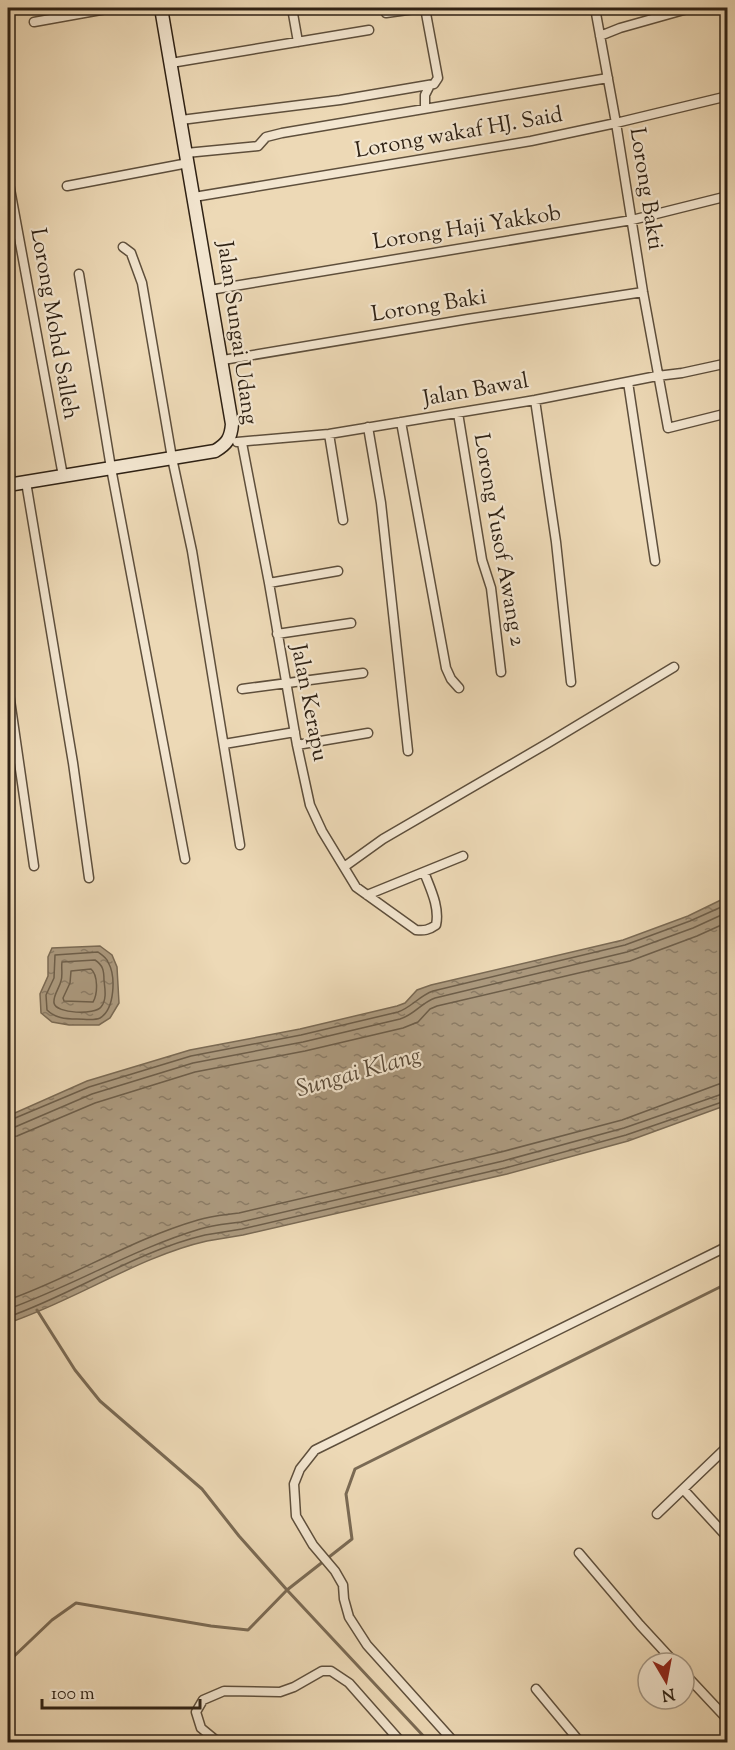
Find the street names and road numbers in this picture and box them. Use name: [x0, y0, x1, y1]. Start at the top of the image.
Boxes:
street label: Lorong wakaf HJ. Said: [353, 100, 565, 168]
street label: Lorong Bakti: [620, 126, 670, 252]
street label: Lorong Haji Yakkob: [371, 198, 563, 260]
street label: Lorong Mohd Salleh: [20, 226, 86, 422]
street label: Jalan Sungai Udang: [207, 238, 265, 427]
street label: Lorong Baki: [369, 282, 489, 332]
street label: Jalan Bawal: [420, 366, 531, 416]
street label: Lorong Yusof Awang 2: [464, 431, 532, 649]
street label: Jalan Kerapu: [281, 641, 335, 765]

